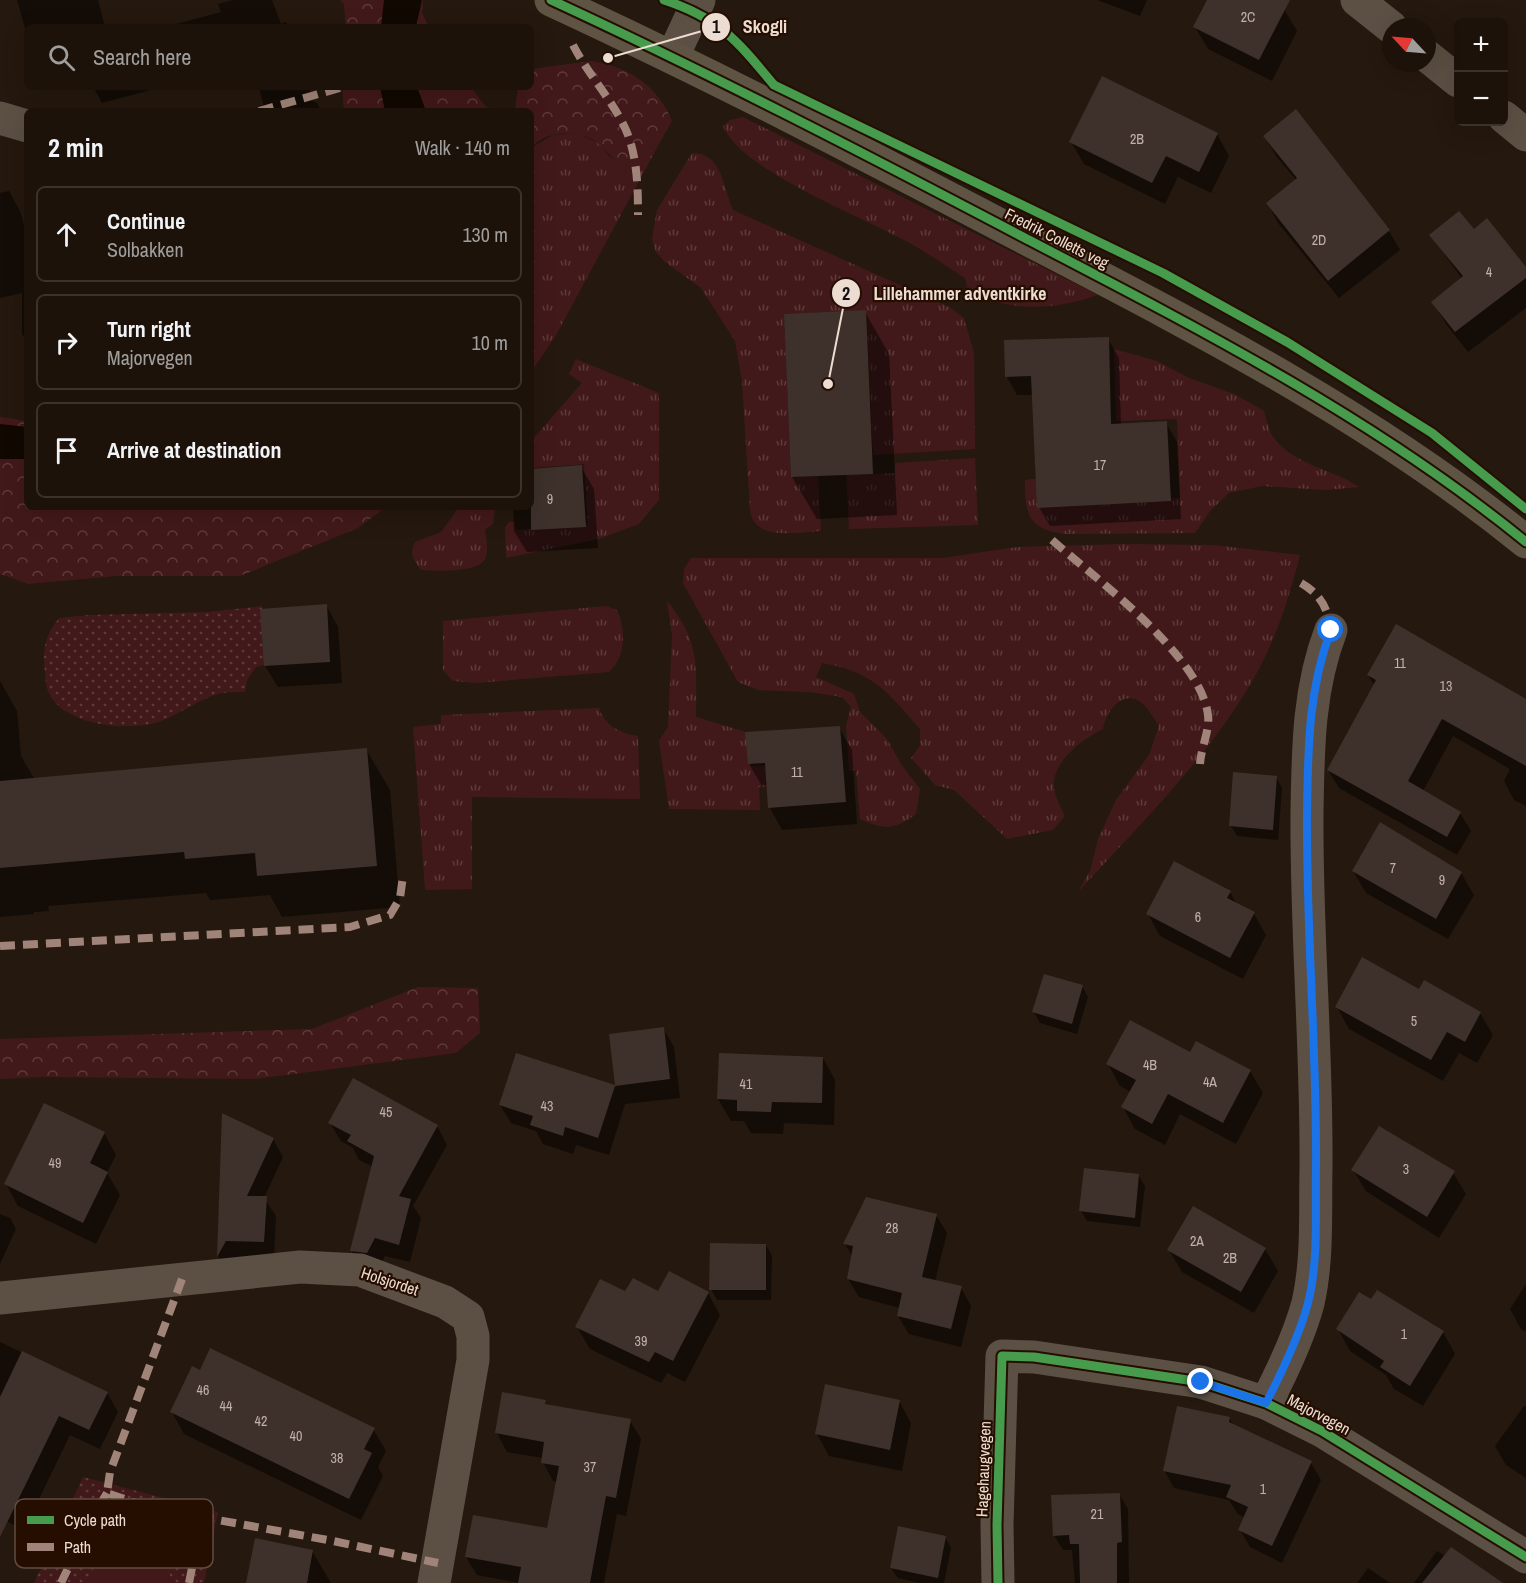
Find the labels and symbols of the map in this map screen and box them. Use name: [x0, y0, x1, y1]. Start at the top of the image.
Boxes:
house number: 2C: [1241, 8, 1255, 26]
callout: Skogli: [701, 9, 799, 45]
text: 1: [712, 14, 721, 39]
text: Skogli: [743, 14, 787, 39]
north arrow: [1382, 18, 1436, 72]
house number: 2B: [1130, 130, 1144, 148]
street label: Fredrik Colletts veg: [1001, 202, 1113, 274]
house number: 2D: [1312, 231, 1326, 249]
house number: 4: [1486, 263, 1493, 281]
callout: Lillehammer adventkirke: [831, 275, 1058, 311]
text: 2: [842, 281, 850, 306]
text: Lillehammer adventkirke: [873, 281, 1047, 306]
house number: 17: [1094, 456, 1106, 474]
house number: 9: [547, 490, 553, 508]
route start: [1317, 616, 1343, 642]
house number: 11: [1394, 654, 1407, 672]
house number: 13: [1440, 677, 1452, 695]
house number: 11: [791, 763, 804, 781]
house number: 7: [1390, 859, 1396, 877]
house number: 9: [1439, 871, 1445, 889]
house number: 6: [1195, 908, 1201, 926]
house number: 5: [1411, 1012, 1417, 1030]
house number: 4B: [1143, 1056, 1157, 1074]
house number: 4A: [1203, 1073, 1217, 1091]
house number: 41: [740, 1075, 753, 1093]
house number: 43: [541, 1097, 553, 1115]
house number: 45: [380, 1103, 392, 1121]
house number: 49: [49, 1154, 61, 1172]
house number: 3: [1403, 1160, 1409, 1178]
house number: 28: [886, 1219, 898, 1237]
house number: 2A: [1190, 1232, 1204, 1250]
house number: 2B: [1223, 1249, 1237, 1267]
street label: Holsjordet: [359, 1261, 422, 1301]
house number: 1: [1401, 1325, 1408, 1343]
house number: 39: [635, 1332, 647, 1350]
route end: [1187, 1368, 1213, 1394]
house number: 46: [197, 1381, 209, 1399]
street label: Majorvegen: [1284, 1388, 1354, 1440]
house number: 44: [220, 1397, 233, 1415]
house number: 42: [255, 1412, 267, 1430]
street label: Hagehaugvegen: [970, 1420, 996, 1518]
house number: 40: [290, 1427, 302, 1445]
house number: 38: [331, 1449, 343, 1467]
house number: 37: [584, 1458, 596, 1476]
house number: 1: [1260, 1480, 1267, 1498]
legend: [15, 1499, 213, 1568]
house number: 21: [1091, 1505, 1104, 1523]
text: Cycle path: [64, 1509, 126, 1531]
text: Path: [64, 1536, 91, 1558]

